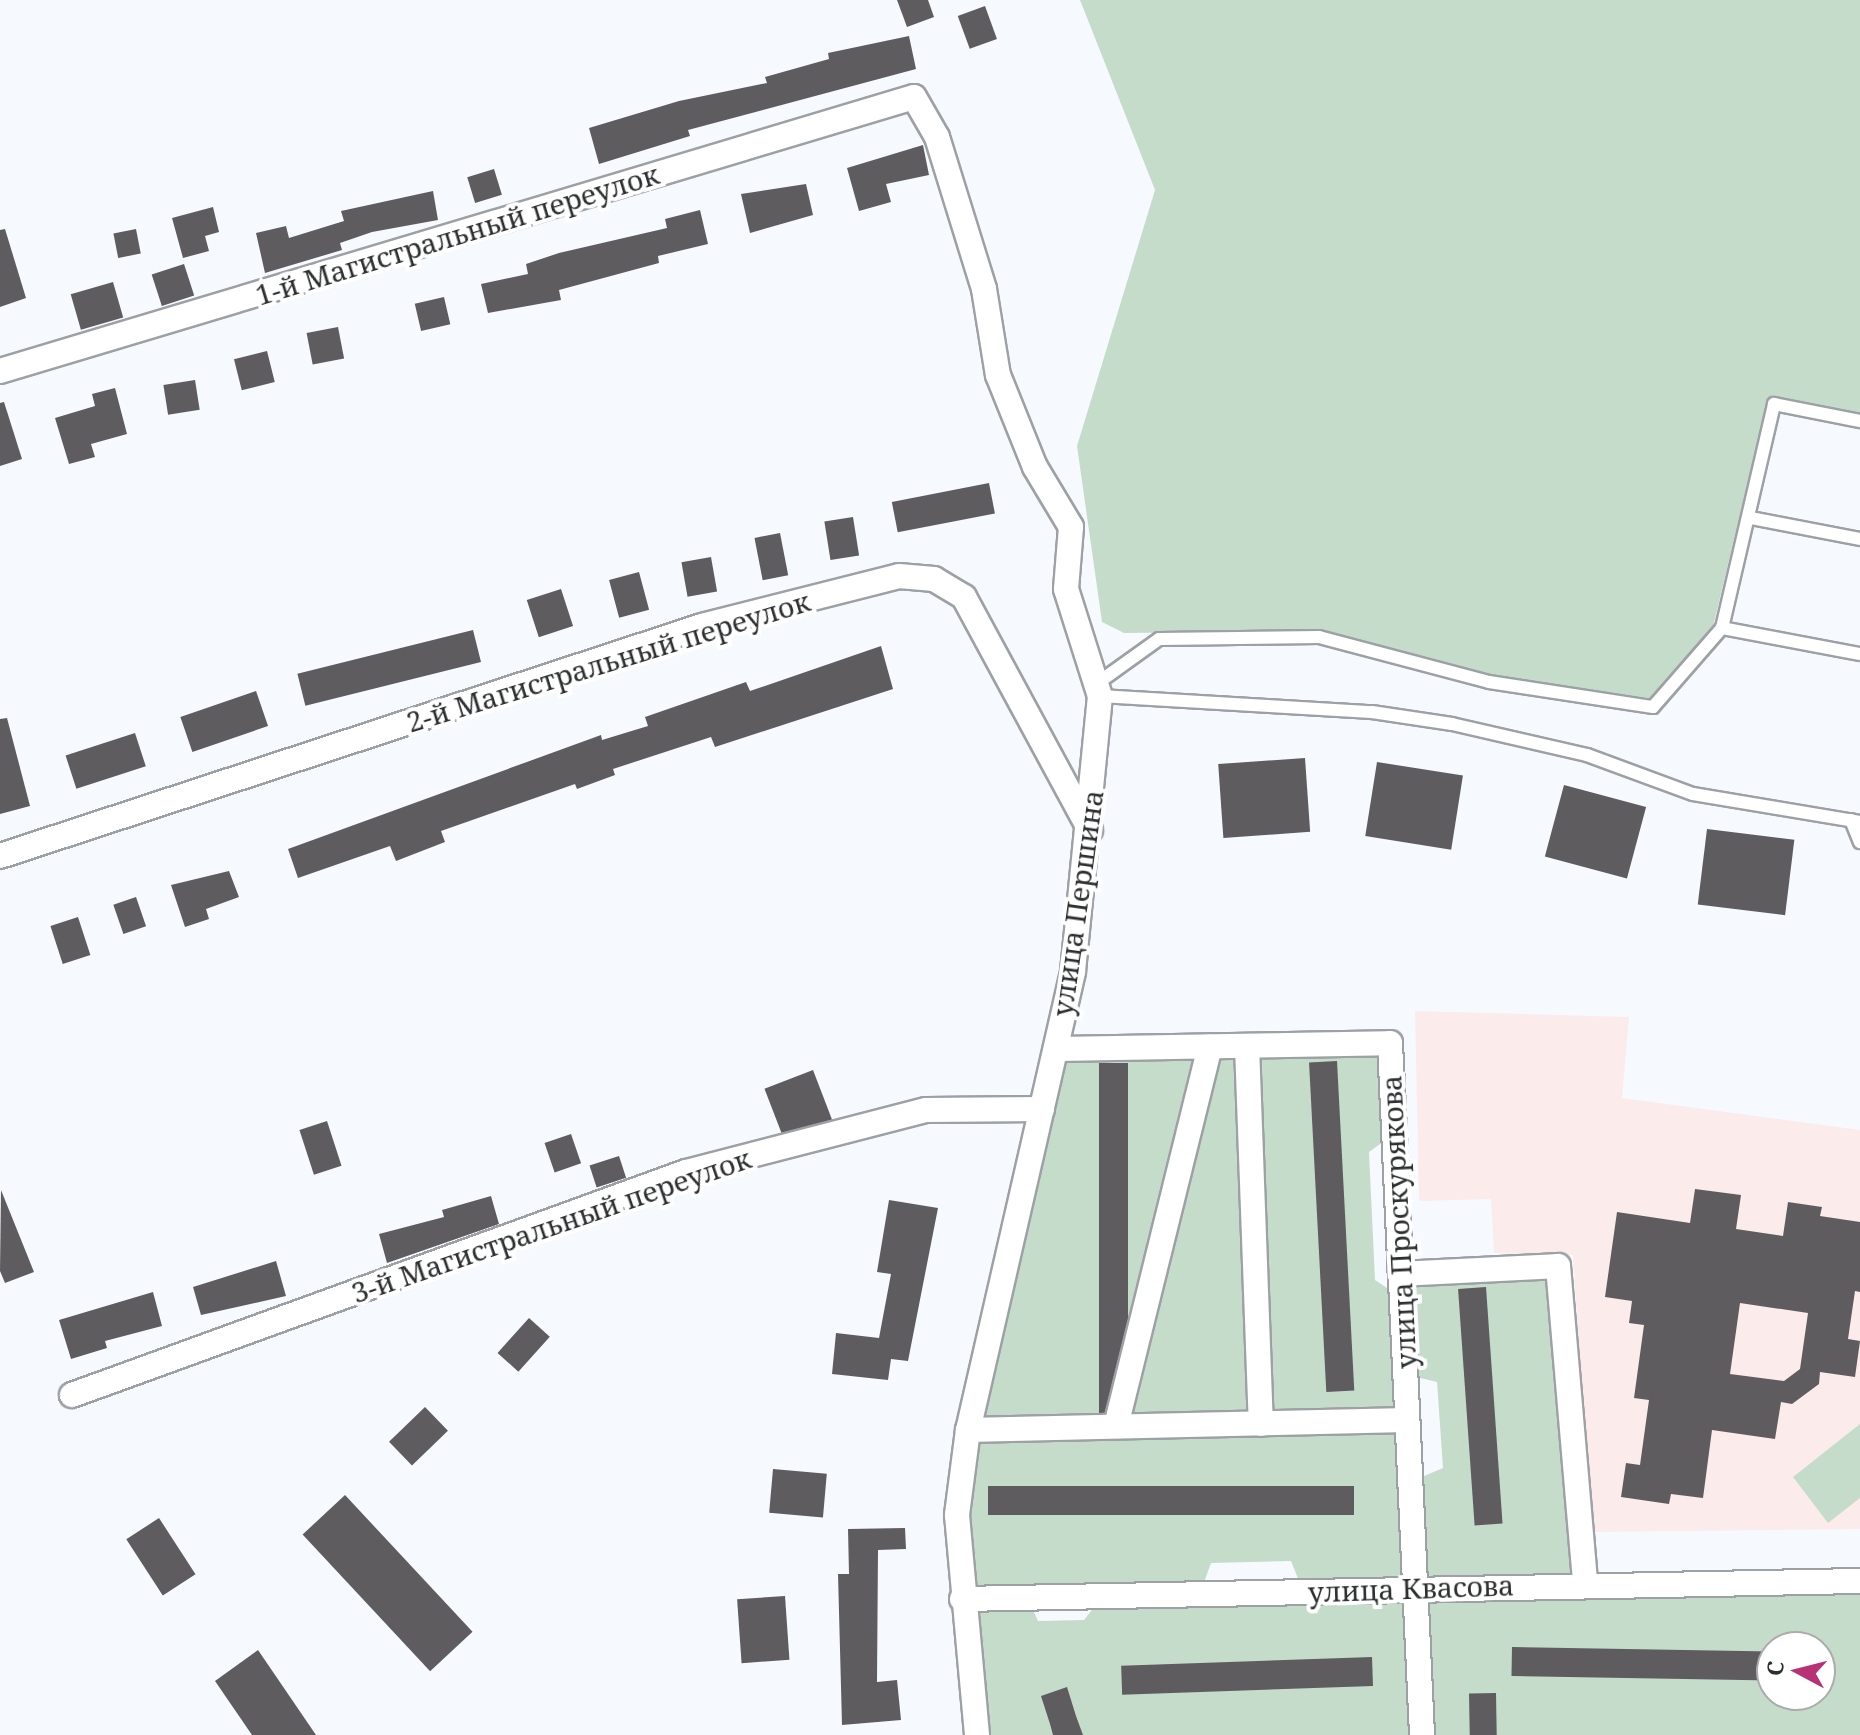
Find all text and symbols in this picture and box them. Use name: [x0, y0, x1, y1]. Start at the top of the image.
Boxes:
street label: 1-й Магистральный переулок: [251, 157, 663, 311]
street label: 2-й Магистральный переулок: [402, 584, 814, 738]
street label: улица Першина: [1044, 787, 1110, 1019]
street label: улица Проскурякова: [1374, 1074, 1422, 1370]
street label: 3-й Магистральный переулок: [347, 1141, 755, 1309]
street label: улица Квасова: [1307, 1568, 1515, 1608]
north arrow: [1756, 1631, 1836, 1711]
text: С: [1758, 1659, 1790, 1677]

